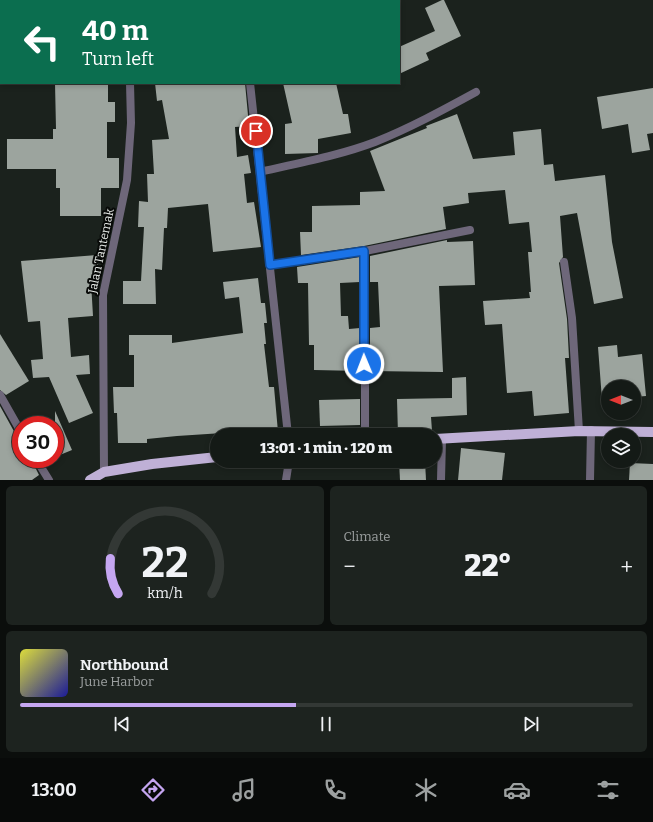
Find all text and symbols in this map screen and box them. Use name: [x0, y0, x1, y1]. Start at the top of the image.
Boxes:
text: 40 m: [82, 14, 149, 47]
icon: left: [16, 16, 68, 68]
text: Turn left: [82, 48, 154, 70]
pin: [239, 114, 273, 148]
icon: arrive: [245, 120, 267, 142]
street label: Jalan Tantemak: [85, 207, 117, 296]
position arrow: [343, 343, 385, 385]
north arrow: [601, 380, 641, 420]
map controls: [601, 380, 641, 468]
speed limit sign: 30: [12, 416, 64, 468]
button: layers: [601, 428, 641, 468]
text: 13:01 · 1 min · 120 m: [260, 439, 392, 457]
text: Climate: [344, 529, 390, 544]
text: 22: [141, 537, 188, 587]
text: 22°: [464, 548, 512, 584]
text: −: [344, 553, 356, 580]
text: +: [620, 553, 633, 580]
text: km/h: [147, 584, 183, 601]
text: Northbound: [80, 656, 168, 674]
text: June Harbor: [80, 674, 154, 689]
icon: previous: [111, 713, 133, 735]
icon: pause: [315, 713, 337, 735]
icon: next: [520, 713, 542, 735]
icon: directions: [139, 776, 167, 804]
icon: music: [230, 776, 258, 804]
icon: phone: [321, 776, 349, 804]
icon: climate: [412, 776, 440, 804]
icon: car: [503, 776, 531, 804]
icon: filters: [594, 776, 622, 804]
text: 13:00: [31, 779, 77, 801]

